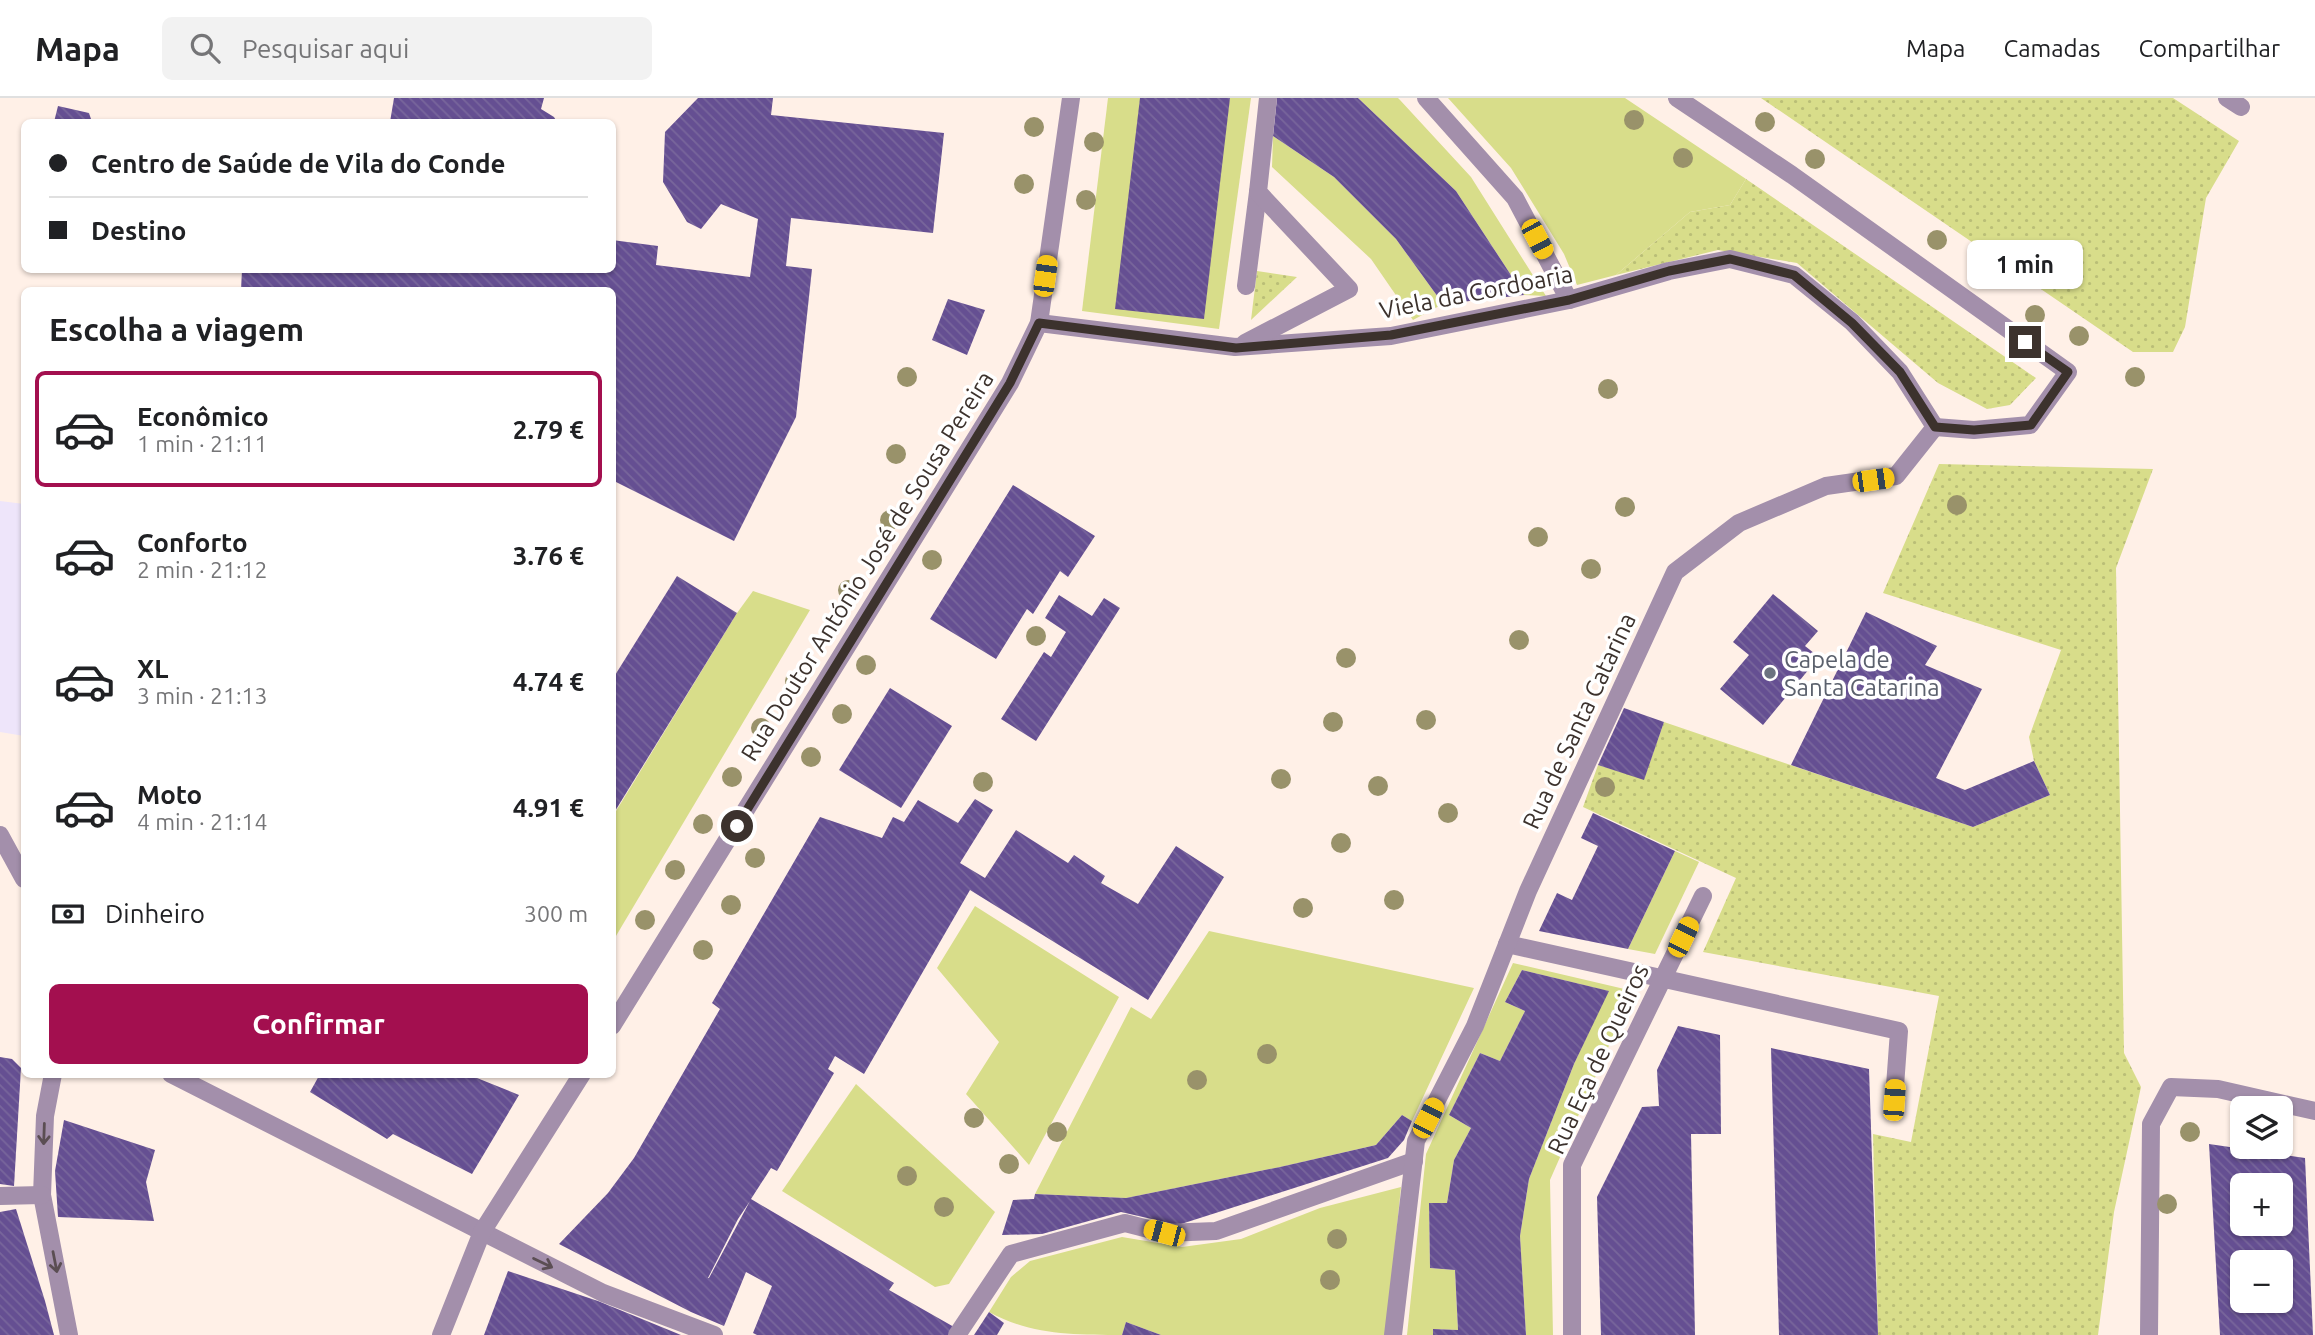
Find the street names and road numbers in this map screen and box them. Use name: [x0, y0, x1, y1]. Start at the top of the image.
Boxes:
street label: Viela da Cordoaria: [1377, 260, 1575, 324]
street label: Rua Doutor António José de Sousa Pereira: [735, 366, 999, 766]
street label: Rua de Santa Catarina: [1517, 609, 1641, 833]
street label: Rua Eça de Queiros: [1542, 960, 1654, 1158]

